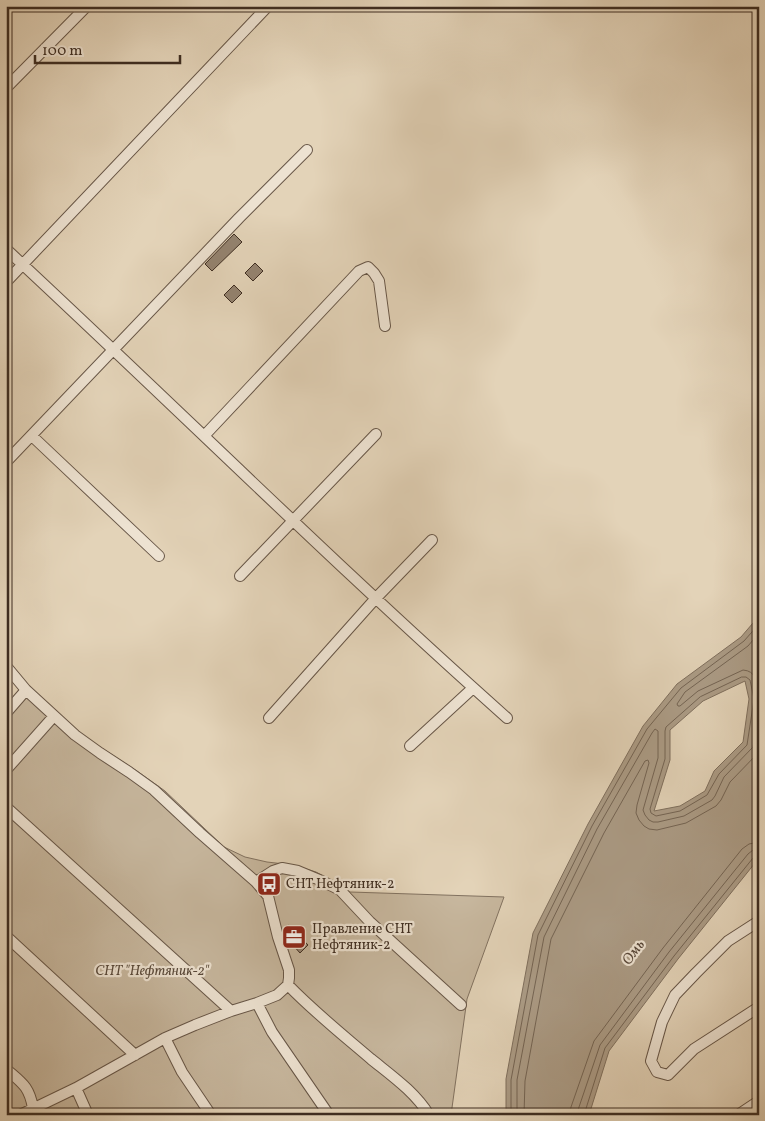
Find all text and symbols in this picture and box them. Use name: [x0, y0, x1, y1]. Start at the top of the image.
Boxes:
scale bar: [35, 32, 180, 64]
text: 100 m: [42, 41, 82, 62]
bus stop icon: СНТ Нефтяник-2: [256, 871, 282, 897]
place label: СНТ Нефтяник-2: [286, 875, 394, 894]
place label: Правление СНТ Нефтяник-2: [312, 920, 413, 955]
office icon: Правление СНТ Нефтяник-2: [281, 924, 307, 950]
water label: Омь: [617, 936, 651, 970]
park label: СНТ "Нефтяник-2": [95, 962, 210, 981]

